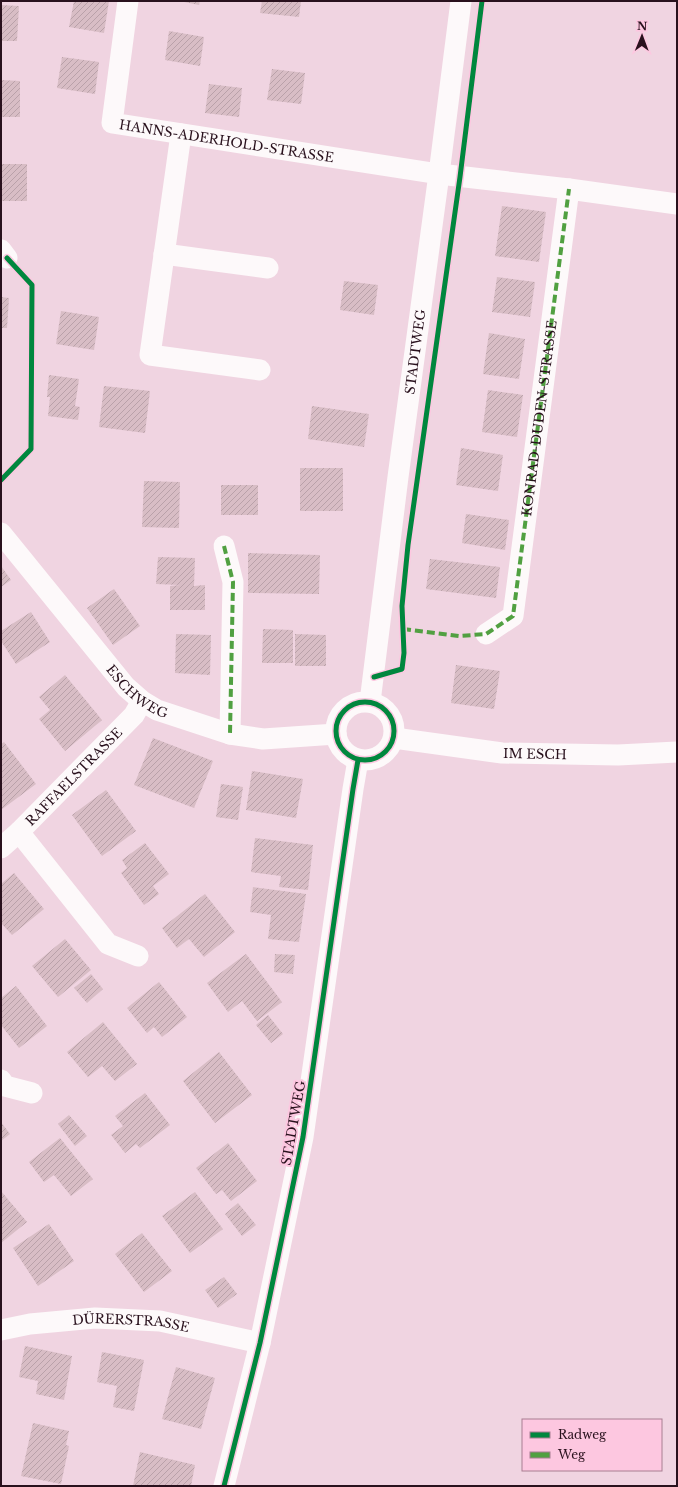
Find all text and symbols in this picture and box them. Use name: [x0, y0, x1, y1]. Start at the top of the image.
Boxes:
north arrow: [622, 16, 662, 56]
text: N: [637, 19, 648, 33]
street label: HANNS-ADERHOLD-STRASSE: [118, 116, 335, 166]
street label: STADTWEG: [401, 308, 430, 396]
street label: KONRAD-DUDEN-STRASSE: [518, 319, 561, 517]
street label: ESCHWEG: [102, 661, 170, 722]
street label: RAFFAELSTRASSE: [22, 724, 126, 829]
street label: IM ESCH: [503, 745, 567, 763]
street label: STADTWEG: [278, 1079, 309, 1167]
street label: DÜRERSTRASSE: [72, 1309, 191, 1336]
legend: [522, 1419, 662, 1471]
text: Radweg: [558, 1427, 607, 1442]
text: Weg: [557, 1447, 586, 1462]

